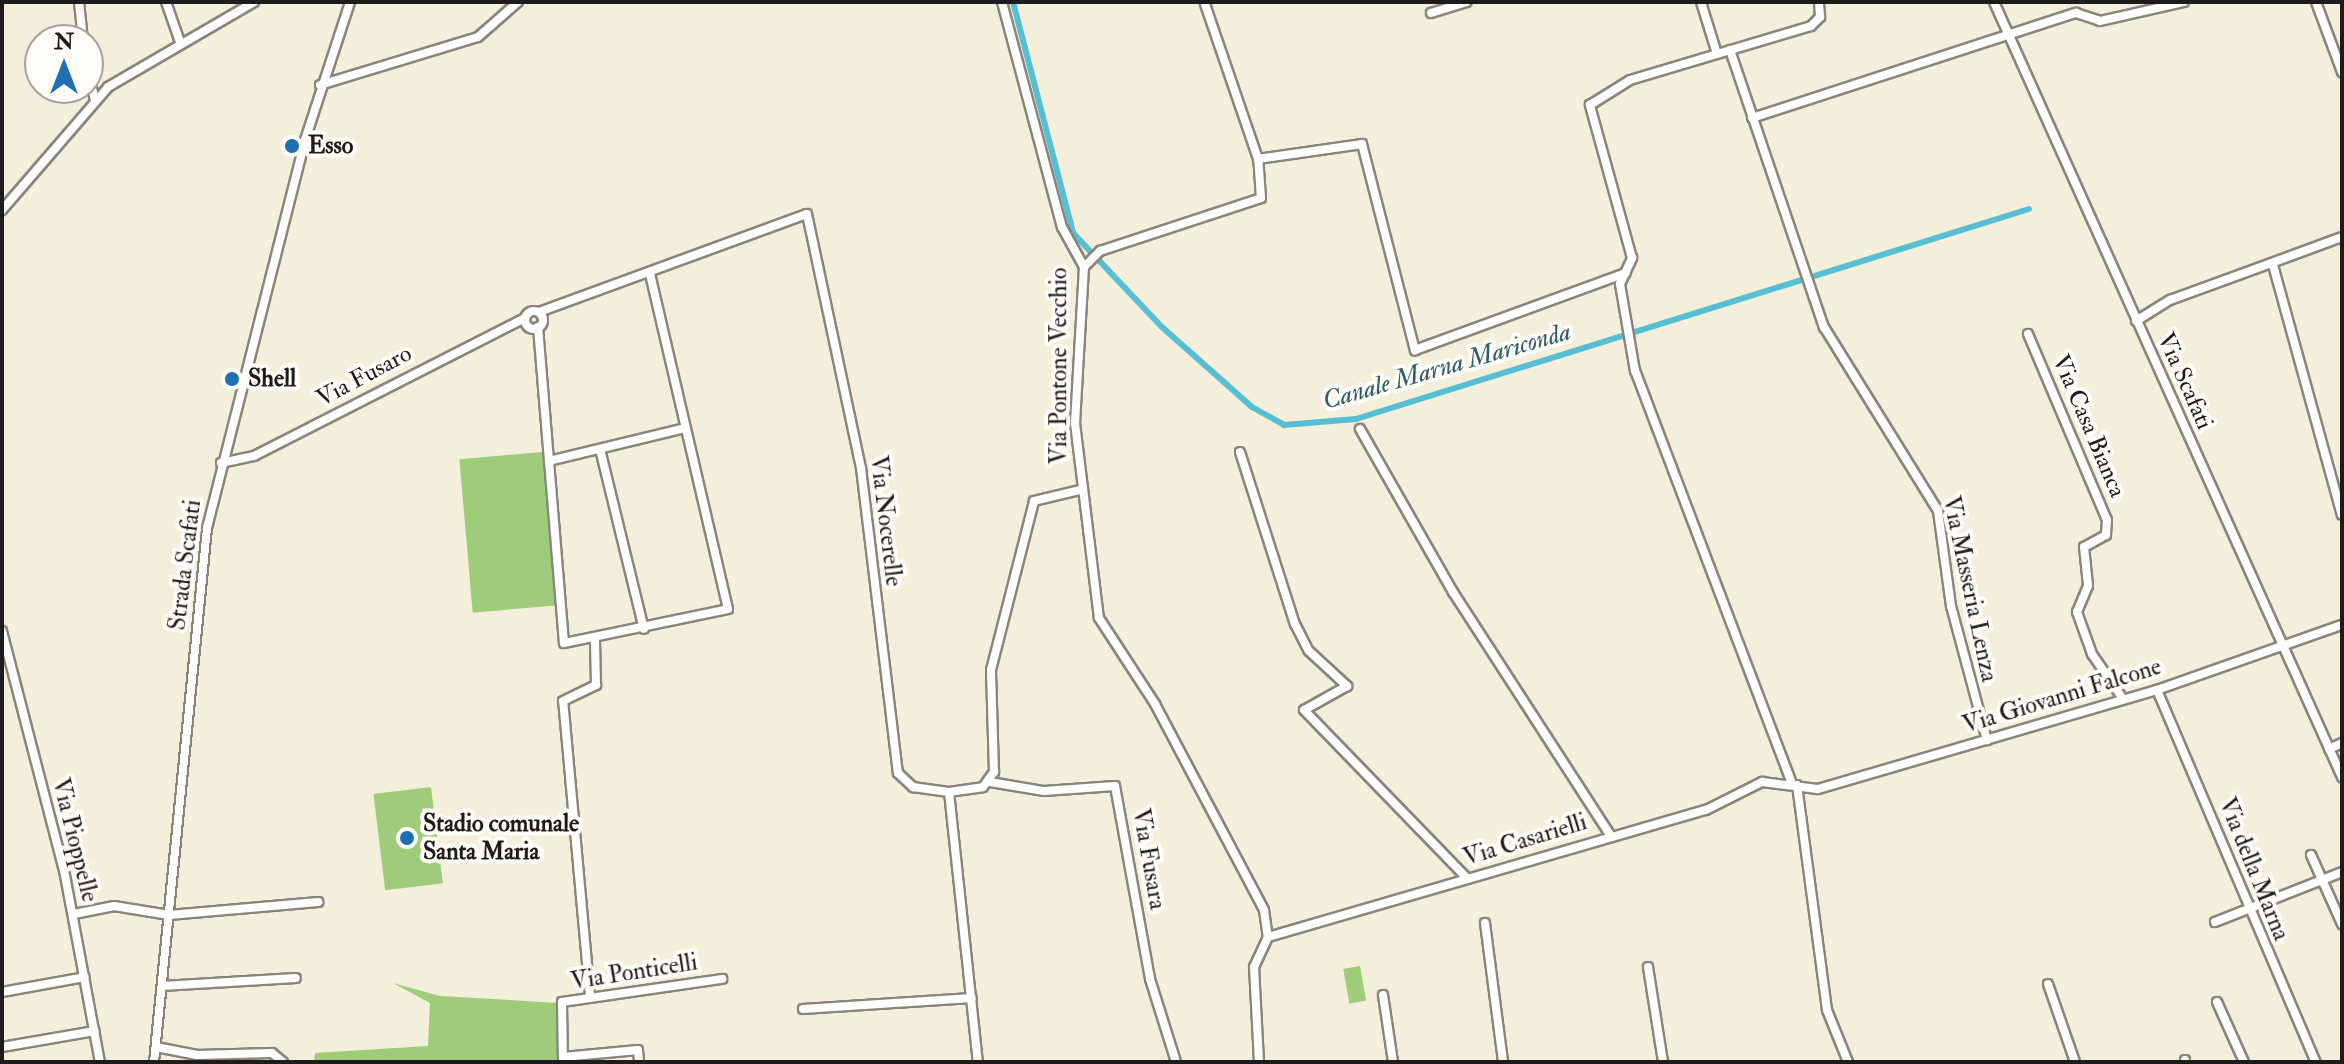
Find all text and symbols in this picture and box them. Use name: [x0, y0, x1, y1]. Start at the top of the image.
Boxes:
north arrow: [24, 24, 104, 104]
text: N: [54, 28, 74, 56]
place label: Esso: [308, 132, 353, 160]
marker: Esso: [283, 137, 301, 155]
street label: Via Pontone Vecchio: [1045, 268, 1073, 464]
water label: Canale Marna Mariconda: [1319, 317, 1575, 417]
street label: Via Scafati: [2151, 328, 2219, 434]
street label: Via Fusaro: [312, 339, 416, 413]
street label: Via Casa Bianca: [2046, 350, 2132, 502]
place label: Shell: [248, 365, 296, 393]
marker: Shell: [223, 370, 241, 388]
street label: Via Nocerelle: [864, 454, 908, 588]
street label: Via Masseria Lenza: [1936, 494, 2004, 684]
street label: Strada Scafati: [163, 498, 207, 632]
street label: Via Giovanni Falcone: [1959, 652, 2165, 740]
street label: Via Pioppelle: [46, 775, 104, 905]
street label: Via della Marna: [2212, 793, 2296, 945]
street label: Via Fusara: [1126, 806, 1172, 912]
street label: Via Casarielli: [1460, 808, 1590, 872]
place label: Stadio comunale Santa Maria: [423, 810, 579, 866]
marker: Stadio comunale Santa Maria: [398, 829, 416, 847]
street label: Via Ponticelli: [569, 948, 699, 996]

